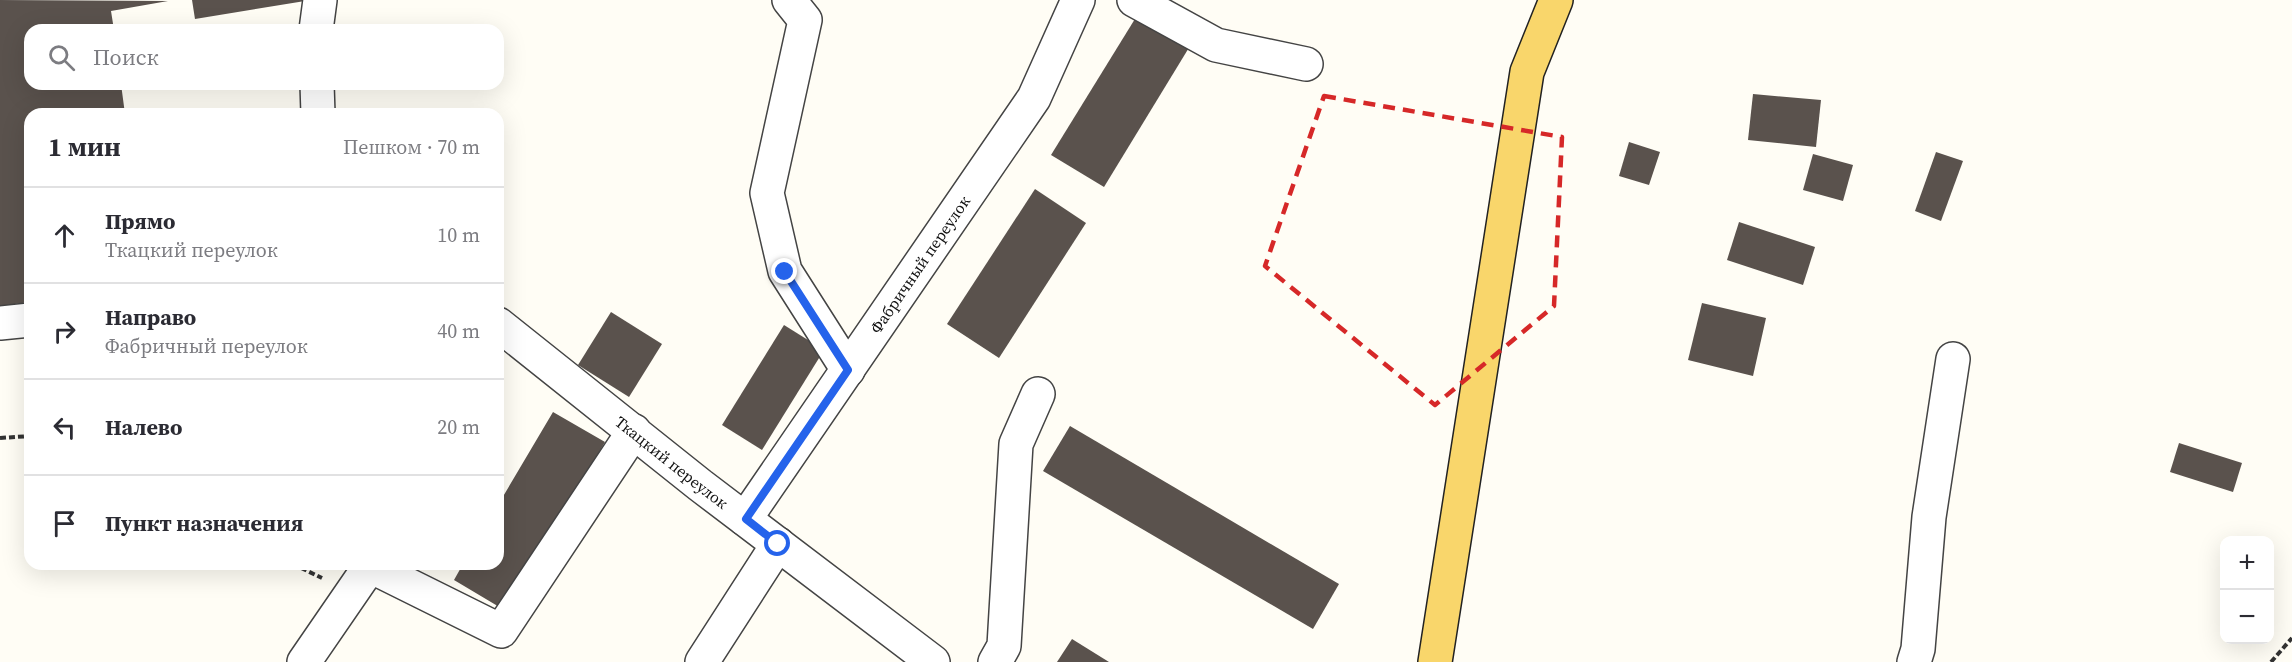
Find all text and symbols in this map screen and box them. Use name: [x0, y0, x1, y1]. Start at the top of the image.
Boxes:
search box: [24, 24, 504, 90]
icon: search: [45, 41, 78, 74]
text: Поиск: [93, 42, 159, 72]
text: 1 мин: [48, 129, 121, 165]
text: Пешком · 70 m: [343, 133, 480, 161]
street label: Фабричный переулок: [865, 191, 975, 337]
text: Прямо: [105, 206, 175, 236]
icon: ahead: [48, 219, 81, 252]
text: 10 m: [437, 221, 480, 249]
text: Ткацкий переулок: [105, 236, 278, 264]
route end: [771, 258, 797, 284]
text: Направо: [105, 302, 196, 332]
icon: right: [48, 315, 81, 348]
text: 40 m: [437, 317, 480, 345]
text: Фабричный переулок: [105, 332, 308, 360]
icon: left: [48, 411, 81, 444]
street label: Ткацкий переулок: [611, 411, 733, 514]
text: Налево: [105, 412, 182, 442]
text: 20 m: [437, 413, 480, 441]
icon: arrive: [48, 507, 81, 540]
text: Пункт назначения: [105, 508, 303, 538]
route start: [764, 530, 790, 556]
map controls: [2220, 536, 2274, 644]
button: +: [2220, 536, 2274, 590]
button: −: [2220, 590, 2274, 644]

